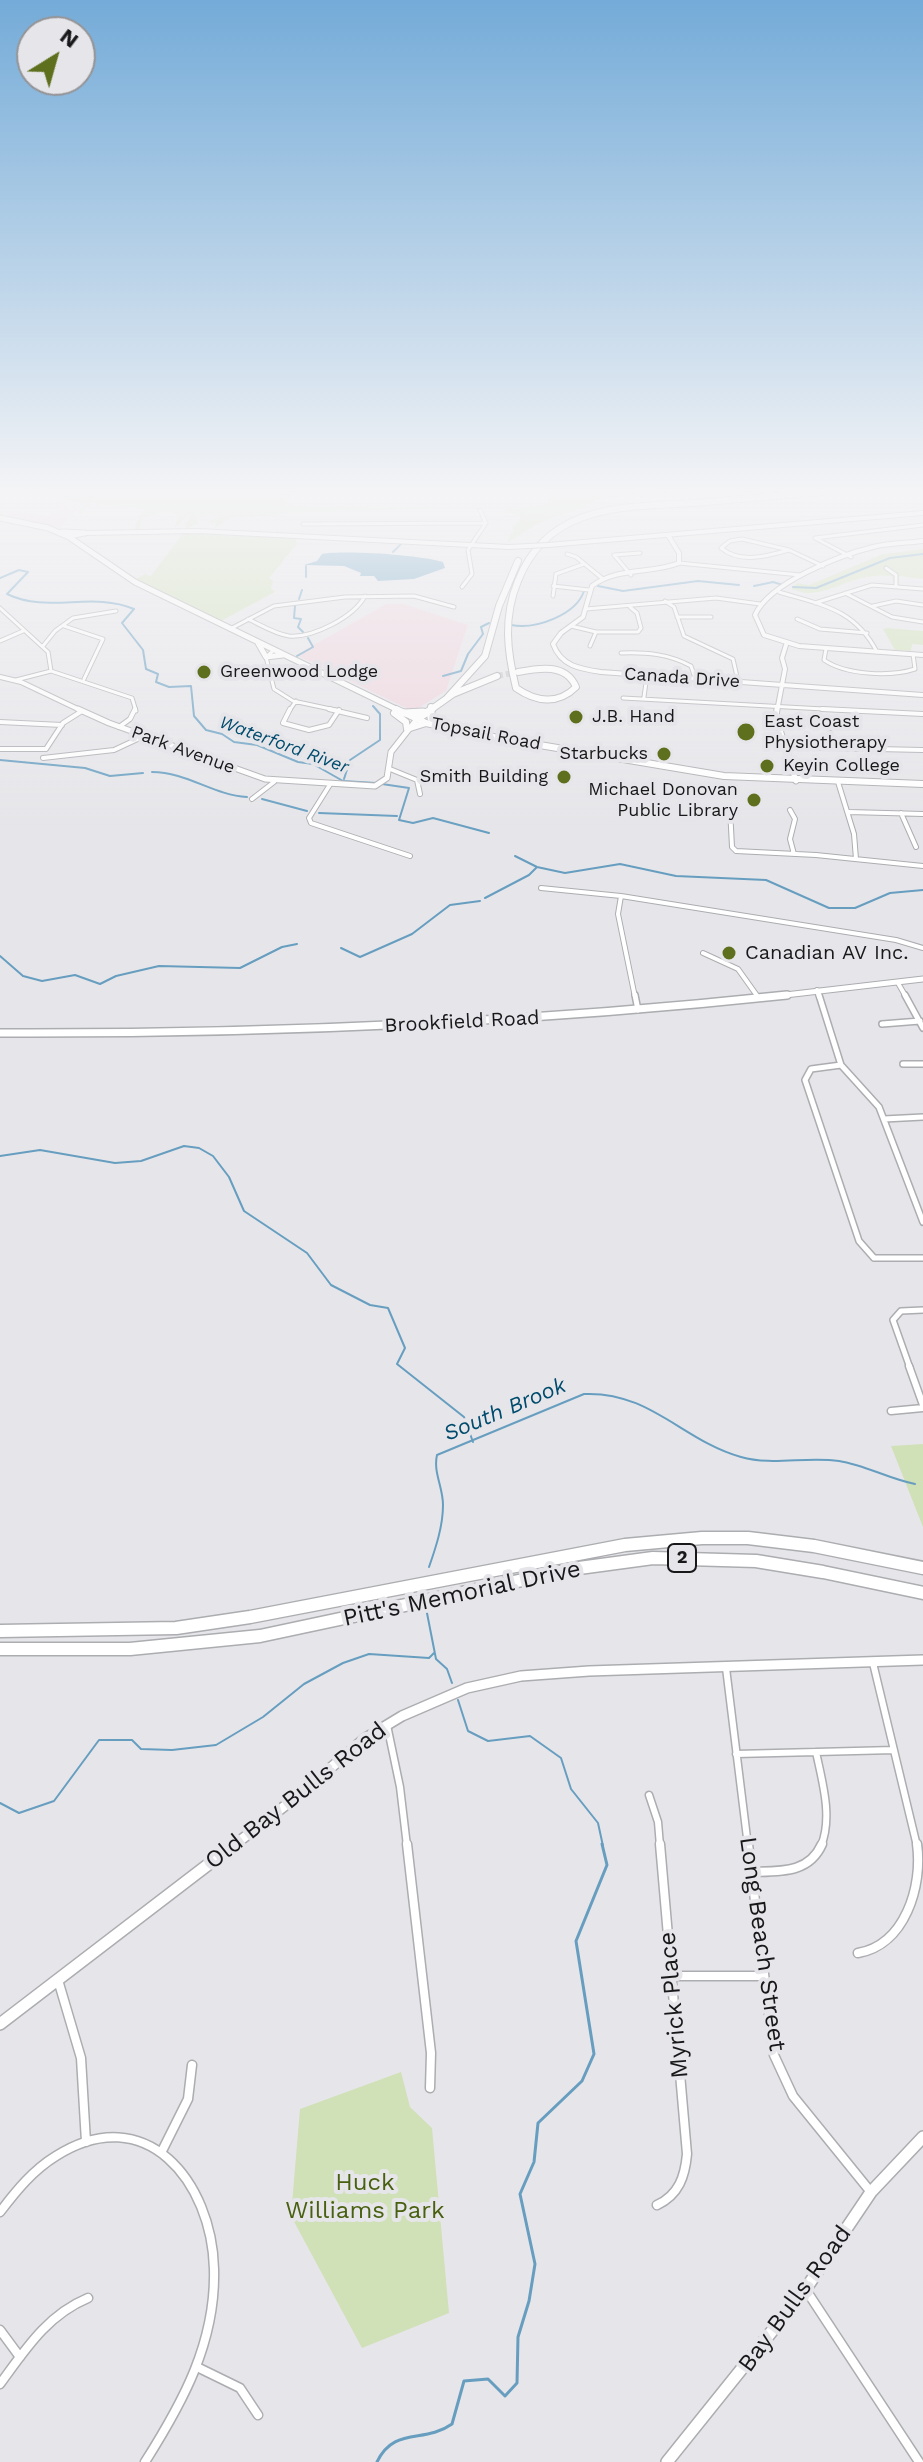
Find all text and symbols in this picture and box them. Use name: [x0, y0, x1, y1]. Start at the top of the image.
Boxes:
north arrow: [16, 16, 96, 96]
text: N: [56, 23, 84, 53]
place label: Greenwood Lodge: [220, 661, 378, 683]
marker: Greenwood Lodge: [195, 663, 213, 681]
street label: Canada Drive: [623, 663, 741, 693]
place label: J.B. Hand: [592, 706, 675, 728]
marker: J.B. Hand: [567, 708, 585, 726]
place label: East Coast Physiotherapy: [764, 711, 886, 754]
water label: Waterford River: [216, 712, 352, 778]
street label: Topsail Road: [429, 713, 543, 755]
street label: Park Avenue: [128, 721, 238, 779]
marker: East Coast Physiotherapy: [735, 721, 757, 743]
place label: Starbucks: [559, 743, 648, 765]
marker: Starbucks: [655, 745, 673, 763]
place label: Keyin College: [783, 755, 900, 777]
marker: Keyin College: [758, 757, 776, 775]
place label: Smith Building: [420, 766, 548, 788]
marker: Smith Building: [555, 768, 573, 786]
place label: Michael Donovan Public Library: [588, 779, 738, 822]
marker: Michael Donovan Public Library: [745, 791, 763, 809]
place label: Canadian AV Inc.: [745, 941, 909, 965]
marker: Canadian AV Inc.: [720, 944, 738, 962]
street label: Brookfield Road: [384, 1006, 540, 1038]
water label: South Brook: [440, 1372, 570, 1448]
road number: 2: [668, 1544, 696, 1572]
street label: Pitt's Memorial Drive: [341, 1555, 583, 1633]
street label: Old Bay Bulls Road: [200, 1716, 392, 1876]
street label: Long Beach Street: [733, 1835, 791, 2053]
street label: Myrick Place: [653, 1930, 695, 2080]
park label: Huck Williams Park: [285, 2169, 445, 2225]
street label: Bay Bulls Road: [732, 2220, 858, 2378]

